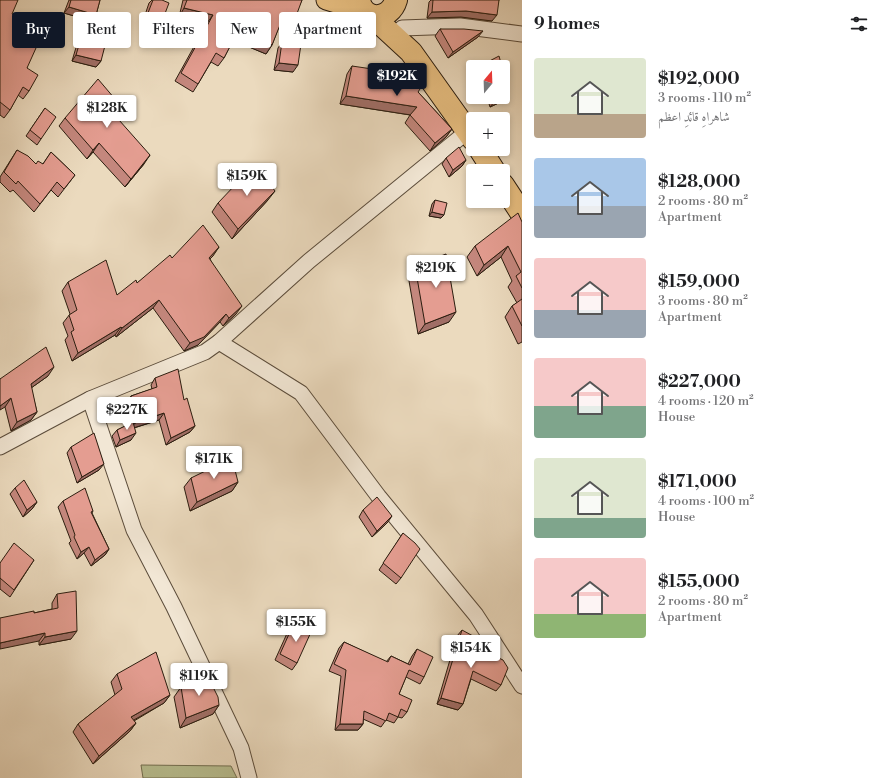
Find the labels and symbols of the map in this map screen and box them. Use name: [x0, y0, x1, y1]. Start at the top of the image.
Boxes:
north arrow: [466, 60, 510, 104]
pin: $192K: [369, 63, 425, 97]
pin: $128K: [79, 95, 135, 129]
pin: $159K: [219, 163, 275, 197]
pin: $219K: [408, 255, 464, 289]
pin: $227K: [99, 397, 155, 431]
pin: $171K: [186, 446, 242, 480]
pin: $155K: [268, 609, 324, 643]
pin: $154K: [443, 635, 499, 669]
pin: $119K: [171, 663, 227, 697]

